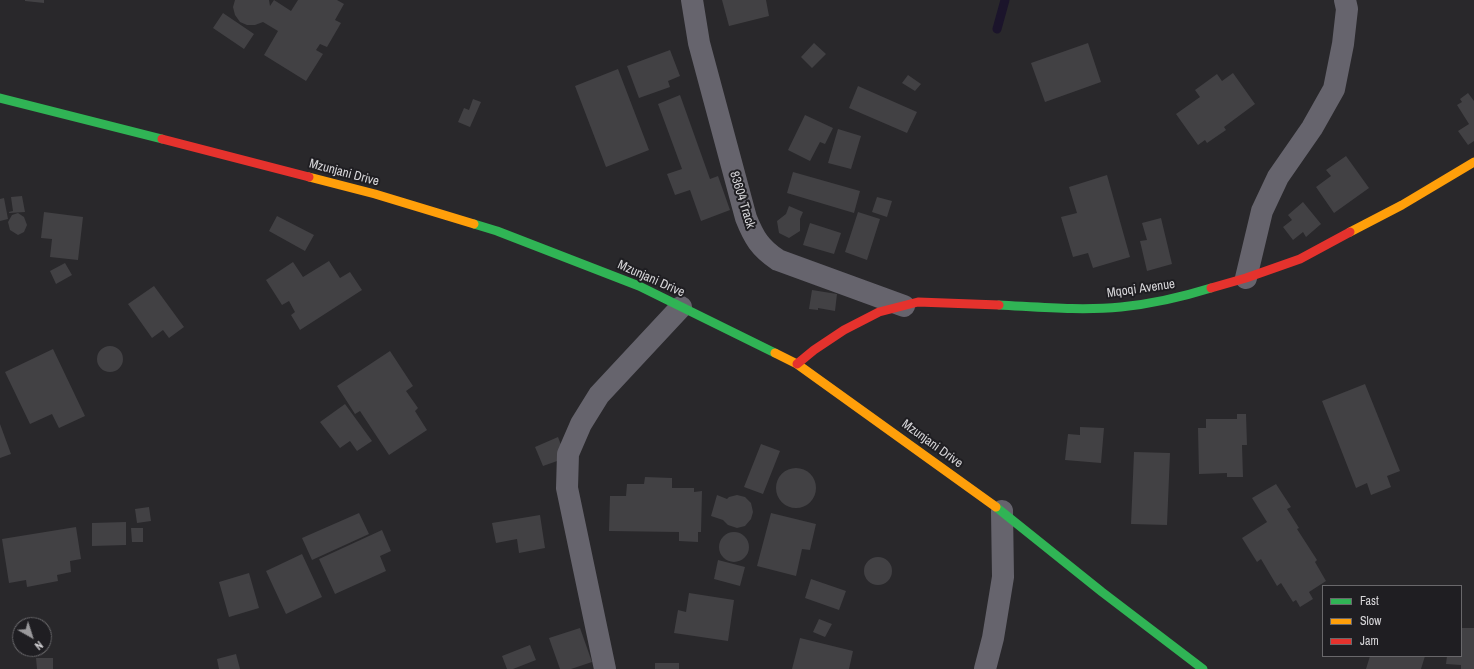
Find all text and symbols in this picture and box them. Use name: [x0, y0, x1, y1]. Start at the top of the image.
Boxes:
street label: Mzunjani Drive: [307, 156, 381, 190]
street label: 83604 Track: [726, 170, 758, 230]
street label: Mzunjani Drive: [615, 257, 687, 301]
street label: Mqoqi Avenue: [1106, 277, 1176, 301]
street label: Mzunjani Drive: [898, 417, 966, 471]
legend: [1322, 585, 1462, 657]
text: Fast: [1360, 593, 1379, 609]
text: Slow: [1360, 613, 1381, 629]
north arrow: [12, 617, 52, 657]
text: Jam: [1360, 633, 1379, 649]
text: N: [32, 638, 46, 653]

